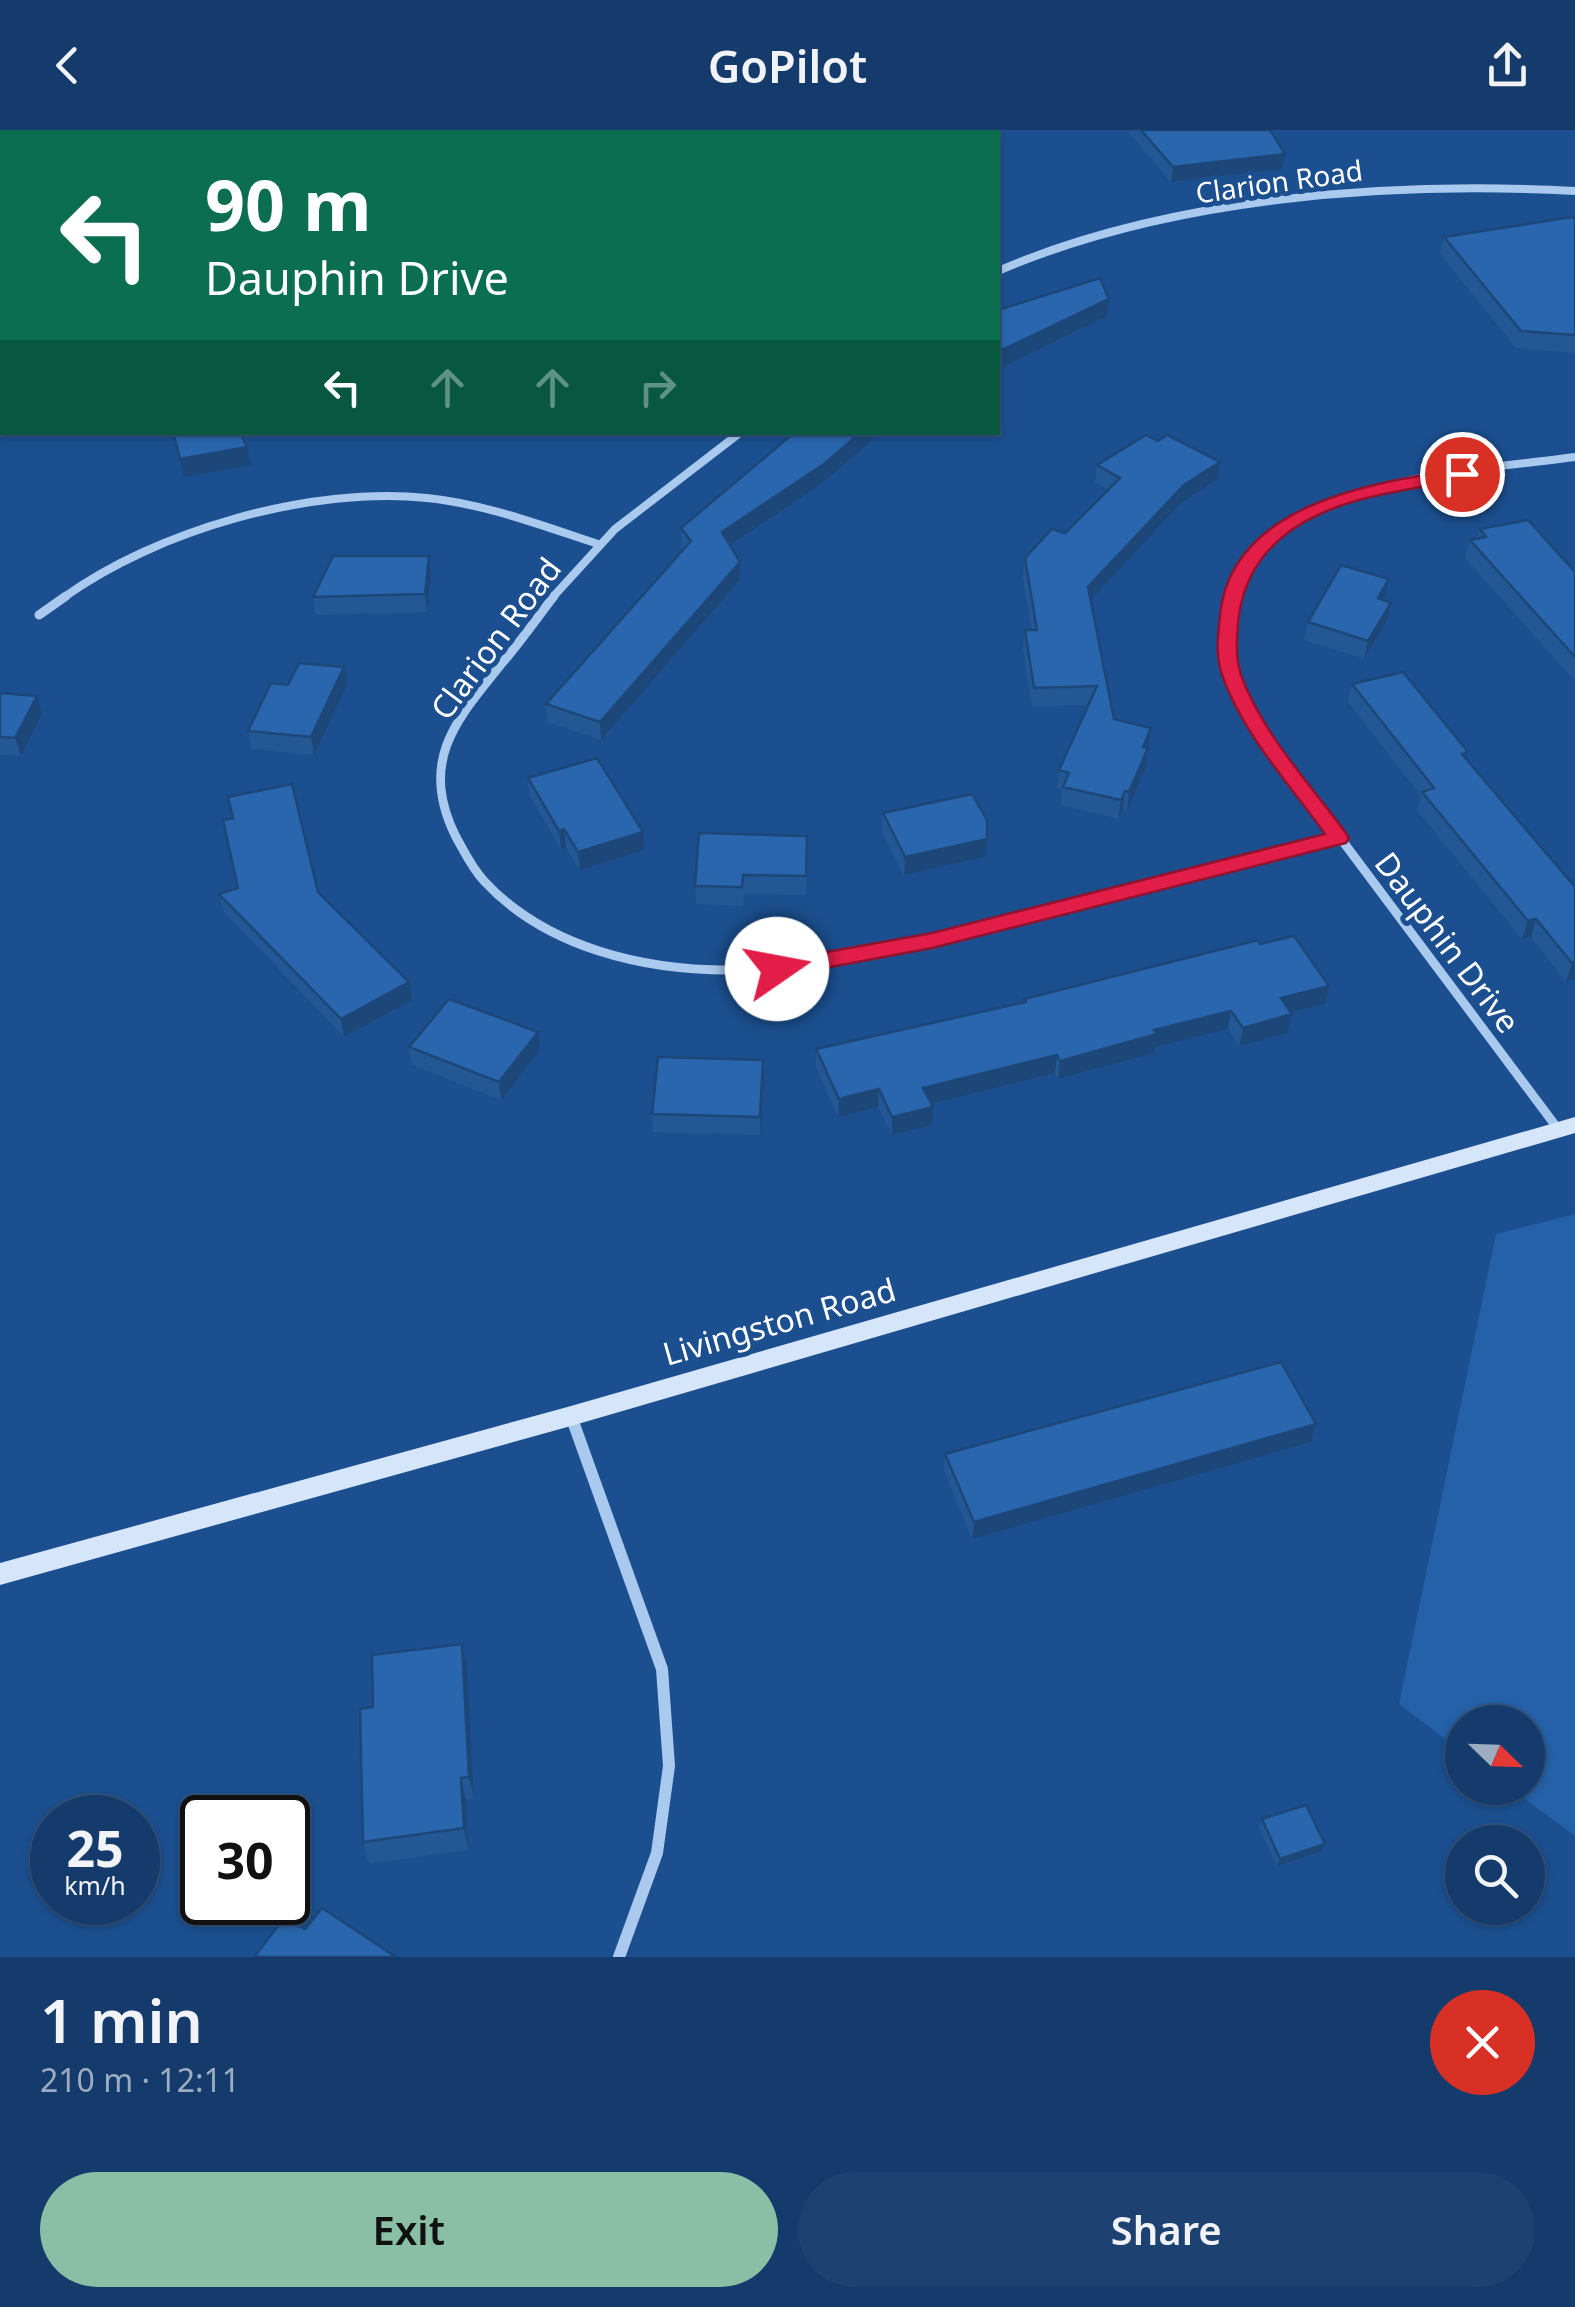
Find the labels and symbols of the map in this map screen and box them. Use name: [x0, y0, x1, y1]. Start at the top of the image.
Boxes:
street label: Clarion Road: [1193, 150, 1365, 212]
pin: [1420, 432, 1505, 517]
street label: Clarion Road: [420, 548, 570, 728]
street label: Dauphin Drive: [1366, 843, 1530, 1041]
position arrow: [725, 917, 829, 1021]
street label: Livingston Road: [658, 1267, 900, 1375]
north arrow: [1445, 1705, 1545, 1805]
speed limit sign: 30: [180, 1795, 310, 1925]

